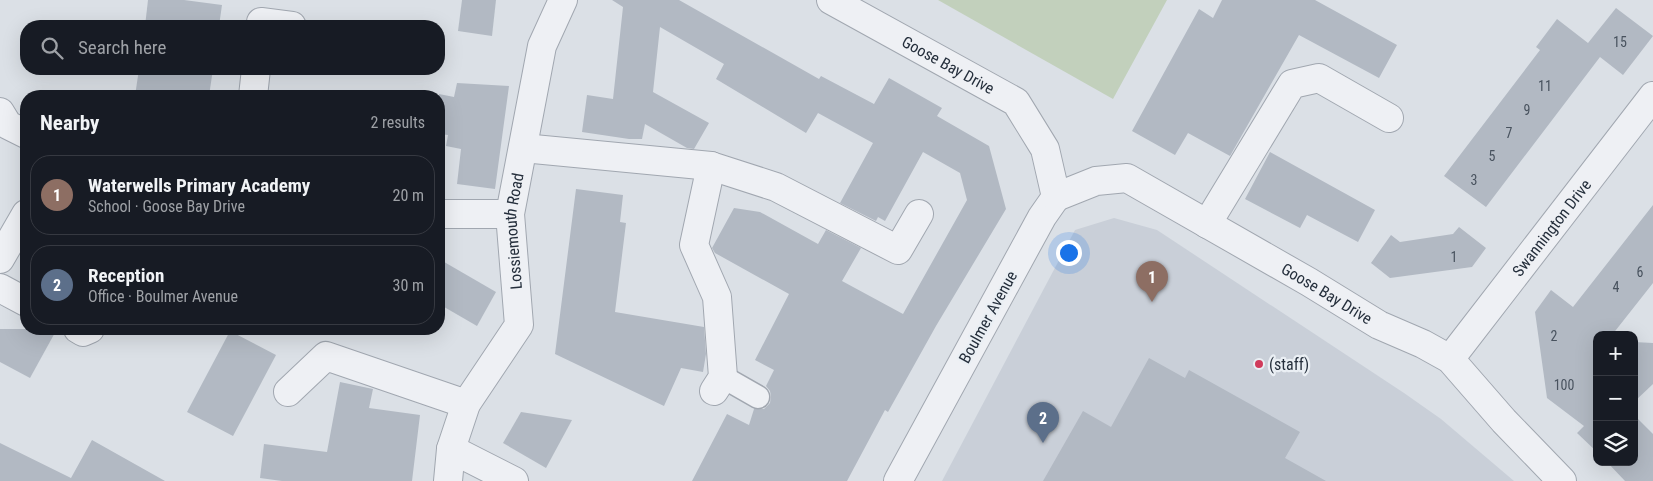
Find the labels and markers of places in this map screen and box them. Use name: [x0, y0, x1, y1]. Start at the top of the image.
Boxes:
pin: 1: [1136, 261, 1168, 302]
place label: (staff): [1269, 355, 1309, 374]
marker: (staff): [1253, 358, 1265, 370]
pin: 2: [1027, 402, 1059, 443]

